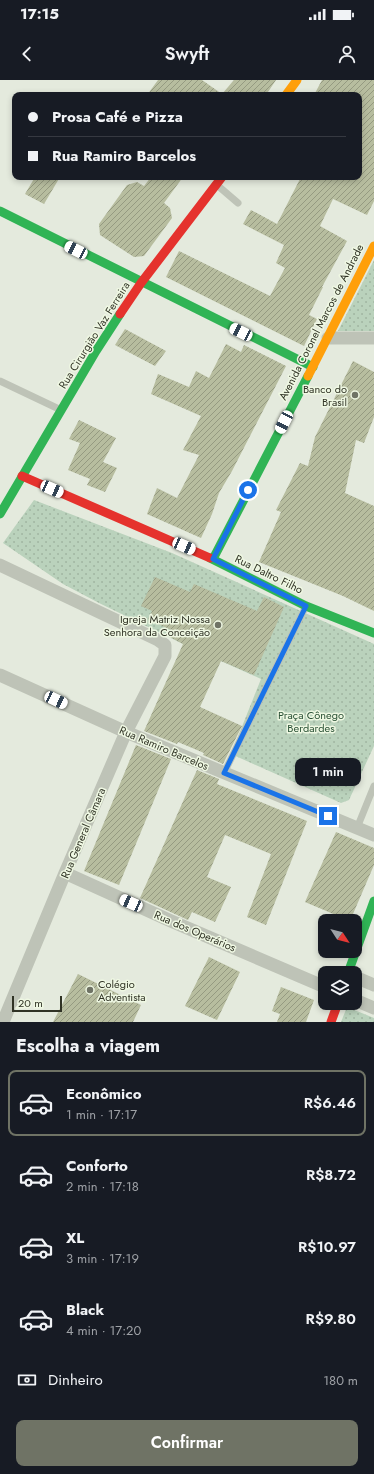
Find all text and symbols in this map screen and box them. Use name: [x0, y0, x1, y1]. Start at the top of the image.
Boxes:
text: 17:15: [20, 3, 59, 25]
text: Swyft: [165, 41, 209, 67]
icon: back: [16, 43, 38, 65]
icon: person: [336, 43, 358, 65]
text: Prosa Café e Pizza: [52, 106, 183, 128]
text: Rua Ramiro Barcelos: [52, 145, 196, 167]
car: [63, 239, 89, 261]
street label: Avenida Coronel Marcos de Andrade: [275, 241, 368, 403]
street label: Rua Cirurgião Vaz Ferreira: [55, 278, 133, 392]
car: [228, 321, 254, 343]
place label: Banco do Brasil: [303, 381, 347, 410]
marker: Banco do Brasil: [350, 390, 360, 400]
car: [273, 409, 295, 435]
car: [39, 479, 65, 499]
route start: [239, 481, 257, 499]
car: [171, 536, 197, 556]
street label: Rua Daltro Filho: [232, 551, 306, 597]
place label: Igreja Matriz Nossa Senhora da Conceição: [104, 611, 210, 640]
marker: Igreja Matriz Nossa Senhora da Conceição: [213, 620, 223, 630]
car: [43, 689, 69, 711]
park label: Praça Cônego Berdardes: [278, 707, 344, 736]
street label: Rua Ramiro Barcelos: [117, 722, 211, 774]
callout: 1 min: [295, 758, 361, 786]
text: 1 min: [312, 762, 344, 781]
street label: Rua General Câmara: [57, 785, 109, 881]
route end: [319, 807, 337, 825]
car: [118, 893, 144, 913]
street label: Rua dos Operários: [152, 907, 239, 956]
north arrow: [318, 914, 362, 958]
map controls: [318, 914, 362, 1010]
button: layers: [318, 966, 362, 1010]
place label: Colégio Adventista: [98, 976, 146, 1005]
marker: Colégio Adventista: [85, 985, 95, 995]
scale bar: [12, 994, 62, 1013]
text: 20 m: [18, 995, 43, 1011]
text: Escolha a viagem: [16, 1033, 160, 1059]
text: Econômico: [66, 1083, 141, 1105]
icon: car: [18, 1085, 54, 1121]
text: R$6.46: [304, 1092, 356, 1114]
text: 1 min · 17:17: [66, 1105, 137, 1124]
text: Conforto: [66, 1155, 128, 1177]
icon: car: [18, 1157, 54, 1193]
text: R$8.72: [306, 1164, 356, 1186]
text: 2 min · 17:18: [66, 1177, 139, 1196]
text: XL: [66, 1227, 84, 1249]
icon: car: [18, 1229, 54, 1265]
text: R$10.97: [298, 1236, 356, 1258]
text: 3 min · 17:19: [66, 1249, 139, 1268]
text: Black: [66, 1299, 104, 1321]
icon: car: [18, 1301, 54, 1337]
text: R$9.80: [306, 1308, 356, 1330]
text: 4 min · 17:20: [66, 1321, 141, 1340]
icon: cash: [16, 1369, 38, 1391]
text: Dinheiro: [48, 1369, 103, 1391]
text: 180 m: [323, 1371, 358, 1390]
button: Confirmar: [16, 1420, 358, 1466]

